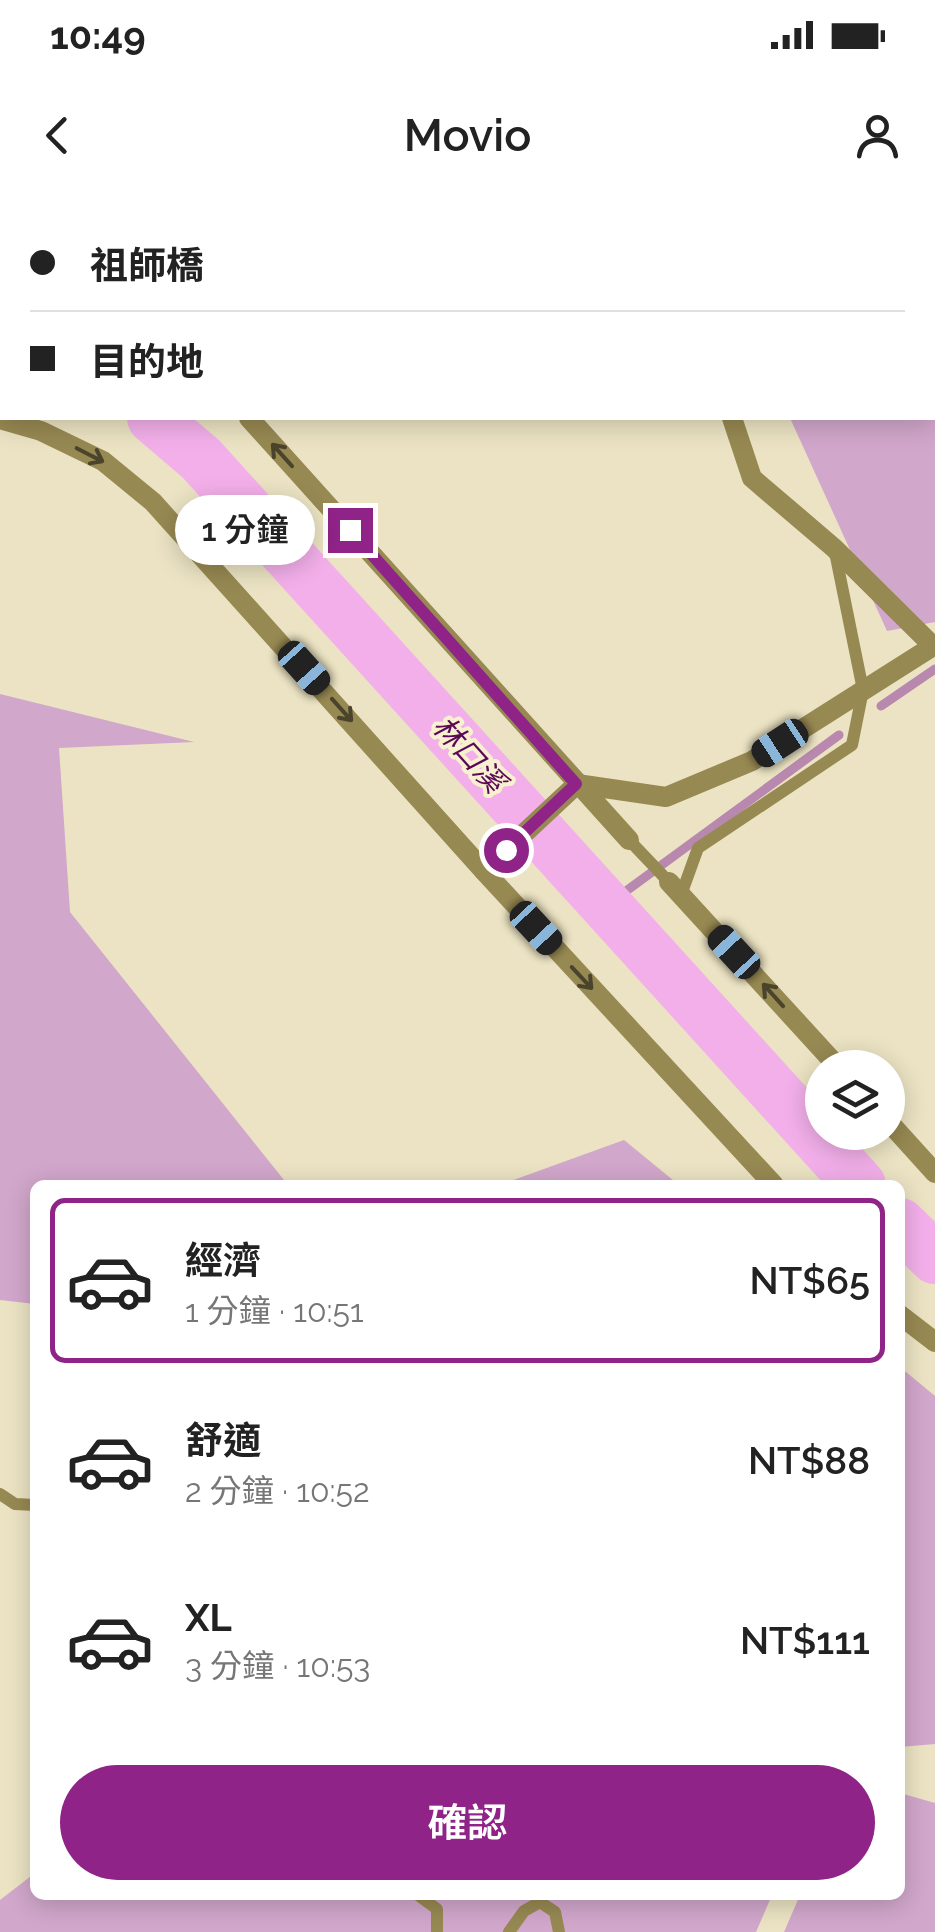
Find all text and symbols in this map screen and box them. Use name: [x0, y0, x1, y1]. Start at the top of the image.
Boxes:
text: 10:49: [50, 13, 146, 58]
icon: back: [30, 108, 85, 163]
icon: person: [850, 108, 905, 163]
text: Movio: [404, 109, 531, 162]
text: 祖師橋: [90, 243, 204, 288]
text: 目的地: [90, 339, 204, 384]
one-way arrow: [271, 443, 294, 468]
one-way arrow: [75, 446, 104, 465]
callout: 1 分鐘: [175, 495, 315, 565]
route end: [328, 508, 373, 553]
text: 1 分鐘: [202, 511, 288, 548]
car: [273, 636, 335, 700]
one-way arrow: [330, 697, 352, 723]
water label: 林口溪: [426, 709, 515, 802]
car: [747, 714, 813, 772]
route start: [484, 828, 529, 873]
car: [505, 896, 567, 960]
car: [703, 920, 765, 984]
one-way arrow: [571, 965, 594, 990]
one-way arrow: [762, 983, 785, 1008]
map controls: [805, 1050, 905, 1150]
button: layers: [805, 1050, 905, 1150]
icon: car: [65, 1236, 155, 1326]
text: 經濟: [185, 1238, 261, 1283]
text: NT$65: [750, 1258, 870, 1303]
text: 1 分鐘 · 10:51: [185, 1292, 364, 1329]
icon: car: [65, 1416, 155, 1506]
text: 舒適: [185, 1418, 261, 1463]
text: NT$88: [748, 1438, 870, 1483]
text: 2 分鐘 · 10:52: [185, 1472, 370, 1509]
text: XL: [185, 1595, 232, 1640]
icon: car: [65, 1596, 155, 1686]
text: NT$111: [740, 1618, 870, 1663]
text: 3 分鐘 · 10:53: [185, 1647, 370, 1684]
button: 確認: [60, 1765, 875, 1880]

